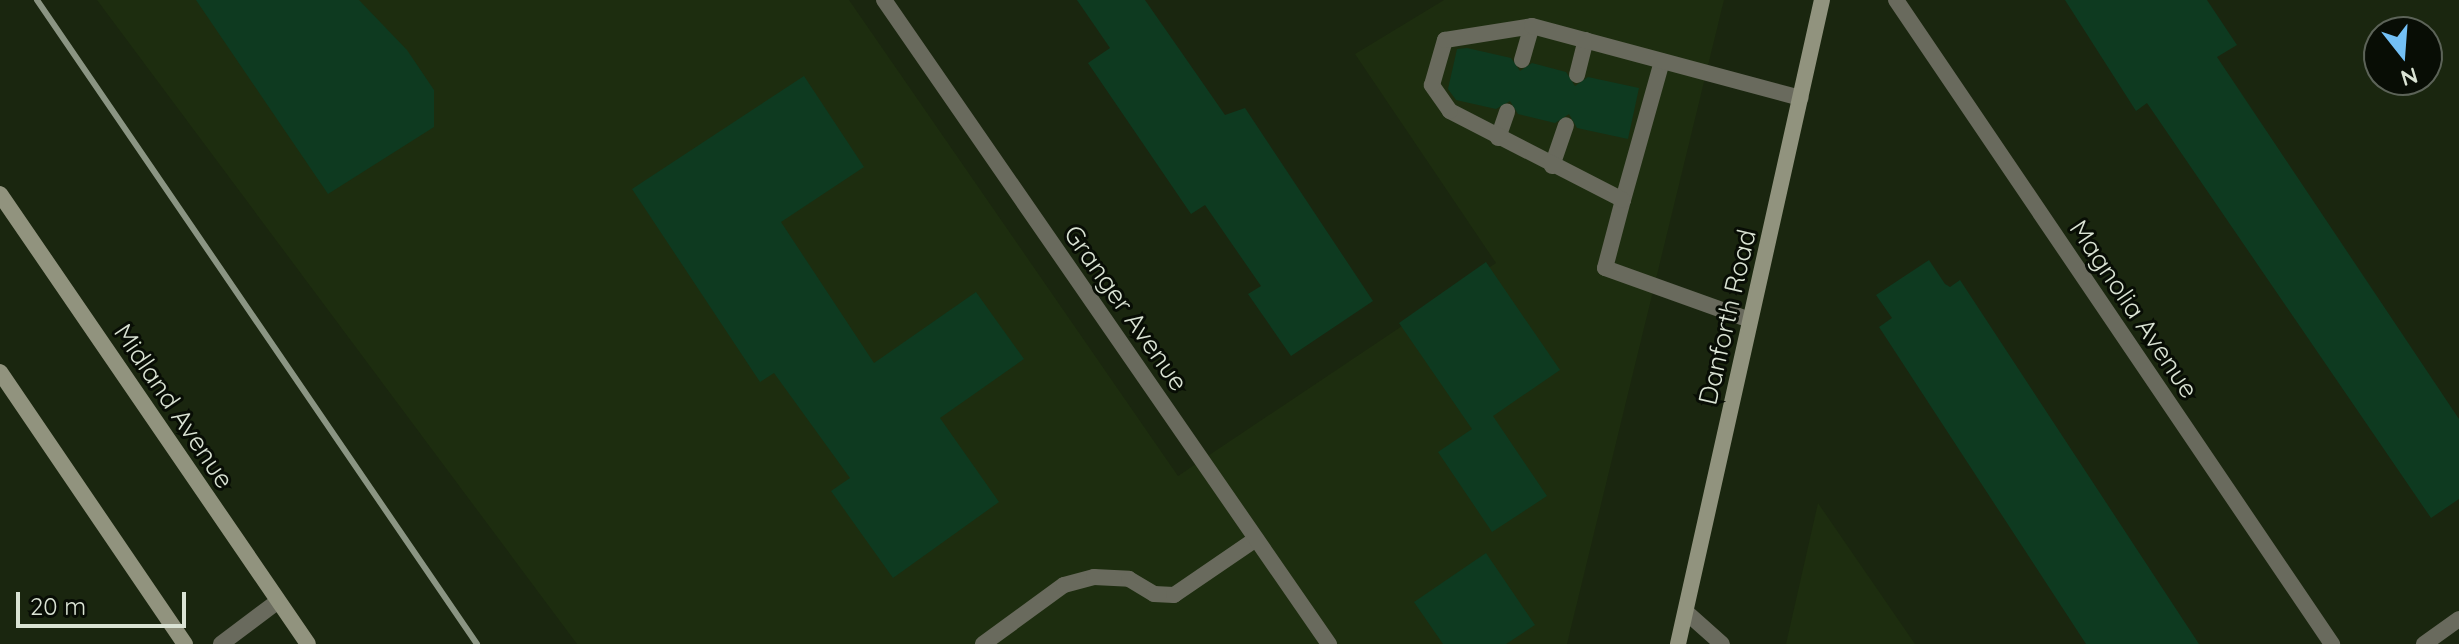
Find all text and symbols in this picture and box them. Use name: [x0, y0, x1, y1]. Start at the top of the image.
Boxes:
north arrow: [2363, 16, 2443, 96]
text: N: [2398, 61, 2421, 93]
street label: Magnolia Avenue: [2063, 214, 2205, 404]
street label: Granger Avenue: [1057, 219, 1195, 397]
street label: Danforth Road: [1692, 226, 1762, 408]
street label: Midland Avenue: [108, 318, 240, 494]
scale bar: [20, 576, 190, 626]
text: 20 m: [30, 591, 86, 621]

